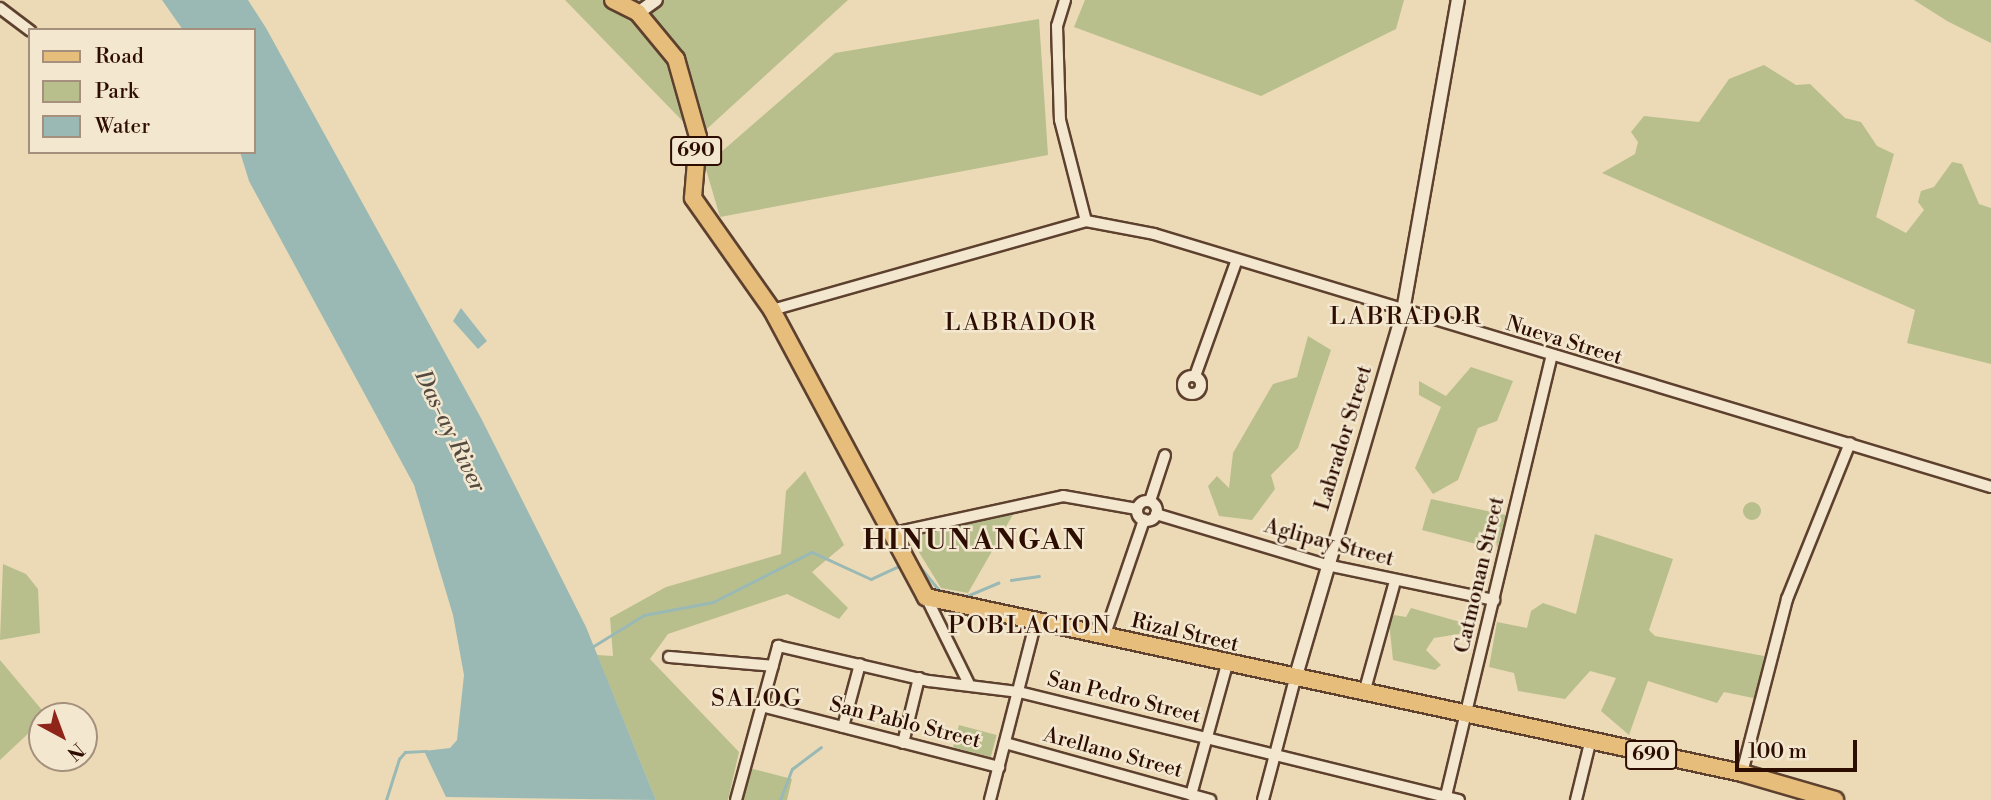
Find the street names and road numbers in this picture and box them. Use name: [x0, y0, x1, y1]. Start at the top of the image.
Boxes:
road number: 690: [670, 136, 722, 167]
street label: Nueva Street: [1503, 311, 1625, 371]
street label: Labrador Street: [1310, 362, 1378, 514]
street label: Catmonan Street: [1450, 494, 1510, 656]
street label: Aglipay Street: [1261, 514, 1397, 572]
street label: Rizal Street: [1129, 608, 1241, 658]
street label: San Pedro Street: [1045, 667, 1203, 729]
street label: San Pablo Street: [827, 692, 983, 754]
street label: Arellano Street: [1041, 722, 1185, 784]
road number: 690: [1625, 740, 1677, 770]

